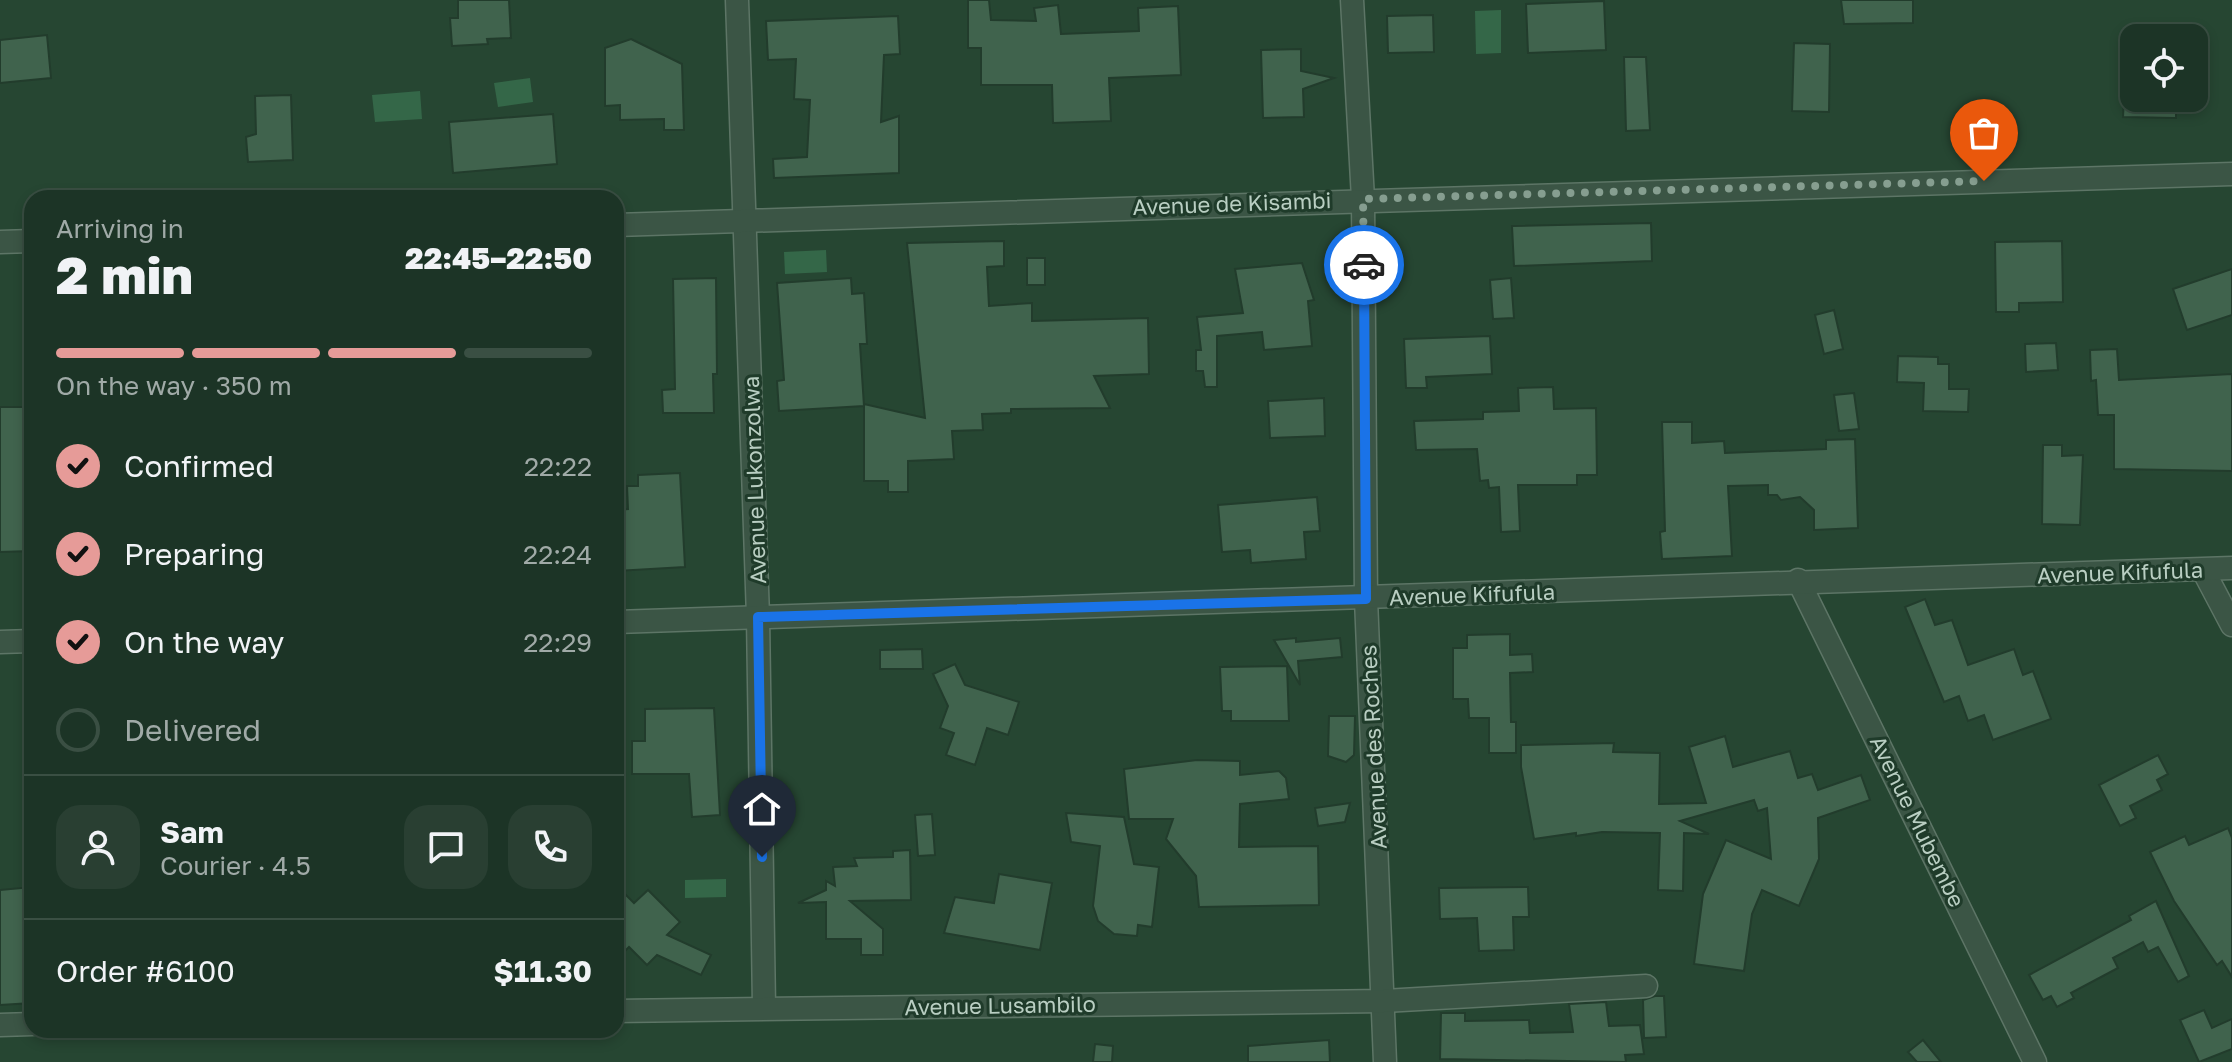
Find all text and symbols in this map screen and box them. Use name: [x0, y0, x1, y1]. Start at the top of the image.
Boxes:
map controls: [2120, 24, 2208, 112]
button: locate: [2120, 24, 2208, 112]
pin: [1950, 99, 2018, 181]
icon: bag: [1962, 111, 2006, 155]
street label: Avenue de Kisambi: [1132, 186, 1332, 220]
text: Arriving in: [56, 213, 184, 244]
courier: [1324, 225, 1404, 305]
text: 22:45–22:50: [405, 240, 592, 276]
text: 2 min: [56, 243, 193, 305]
icon: car: [1342, 243, 1386, 287]
text: On the way · 350 m: [56, 370, 292, 401]
street label: Avenue Lukonzolwa: [737, 375, 771, 585]
icon: check: [56, 444, 100, 488]
text: Confirmed: [124, 448, 274, 484]
text: 22:22: [524, 451, 592, 482]
icon: check: [56, 532, 100, 576]
text: Preparing: [124, 536, 265, 572]
text: 22:24: [523, 539, 592, 570]
street label: Avenue Kifufula: [2036, 556, 2204, 588]
street label: Avenue Kifufula: [1388, 578, 1556, 610]
icon: check: [56, 620, 100, 664]
text: On the way: [124, 624, 284, 660]
text: 22:29: [523, 627, 592, 658]
street label: Avenue des Roches: [1354, 644, 1392, 850]
text: Delivered: [124, 712, 261, 748]
street label: Avenue Mubembe: [1865, 731, 1971, 911]
pin: [728, 775, 796, 857]
icon: home: [740, 787, 784, 831]
button: person: [56, 805, 140, 889]
button: chat: [404, 805, 488, 889]
button: phone: [508, 805, 592, 889]
text: Sam: [160, 814, 224, 850]
text: Courier · 4.5: [160, 850, 311, 881]
text: Order #6100: [56, 953, 235, 989]
text: $11.30: [494, 953, 592, 989]
street label: Avenue Lusambilo: [904, 990, 1096, 1020]

